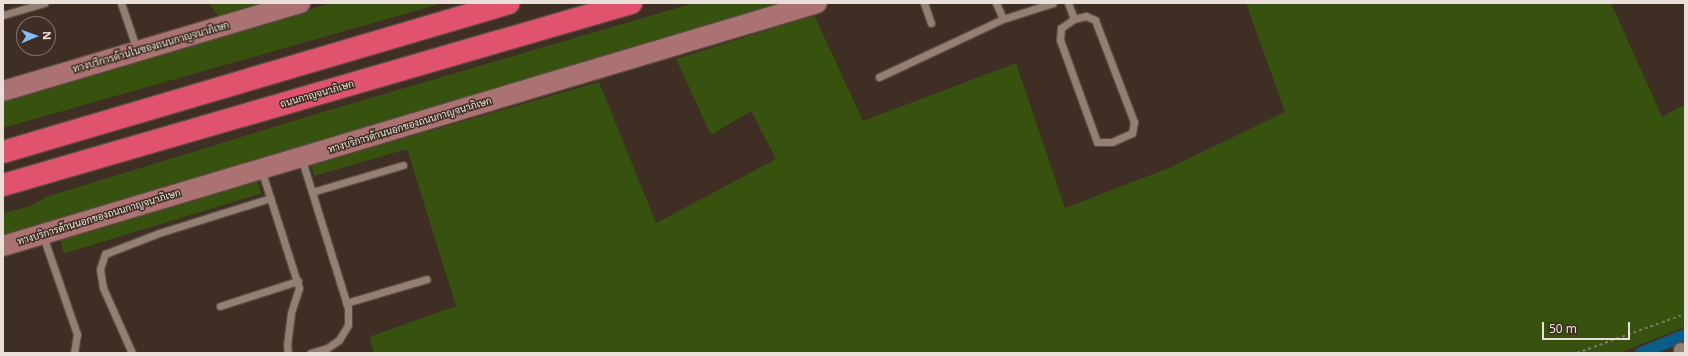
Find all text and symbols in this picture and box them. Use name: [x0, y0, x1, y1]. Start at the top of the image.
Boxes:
north arrow: [16, 16, 56, 56]
street label: ทางบริการด้านในของถนนกาญจนาภิเษก: [71, 19, 231, 75]
text: N: [40, 31, 55, 40]
street label: ถนนกาญจนาภิเษก: [279, 78, 355, 110]
street label: ทางบริการด้านนอกของถนนกาญจนาภิเษก: [327, 94, 493, 156]
street label: ทางบริการด้านนอกของถนนกาญจนาภิเษก: [16, 186, 182, 248]
scale bar: [1544, 314, 1632, 340]
text: 50 m: [1549, 320, 1577, 337]

